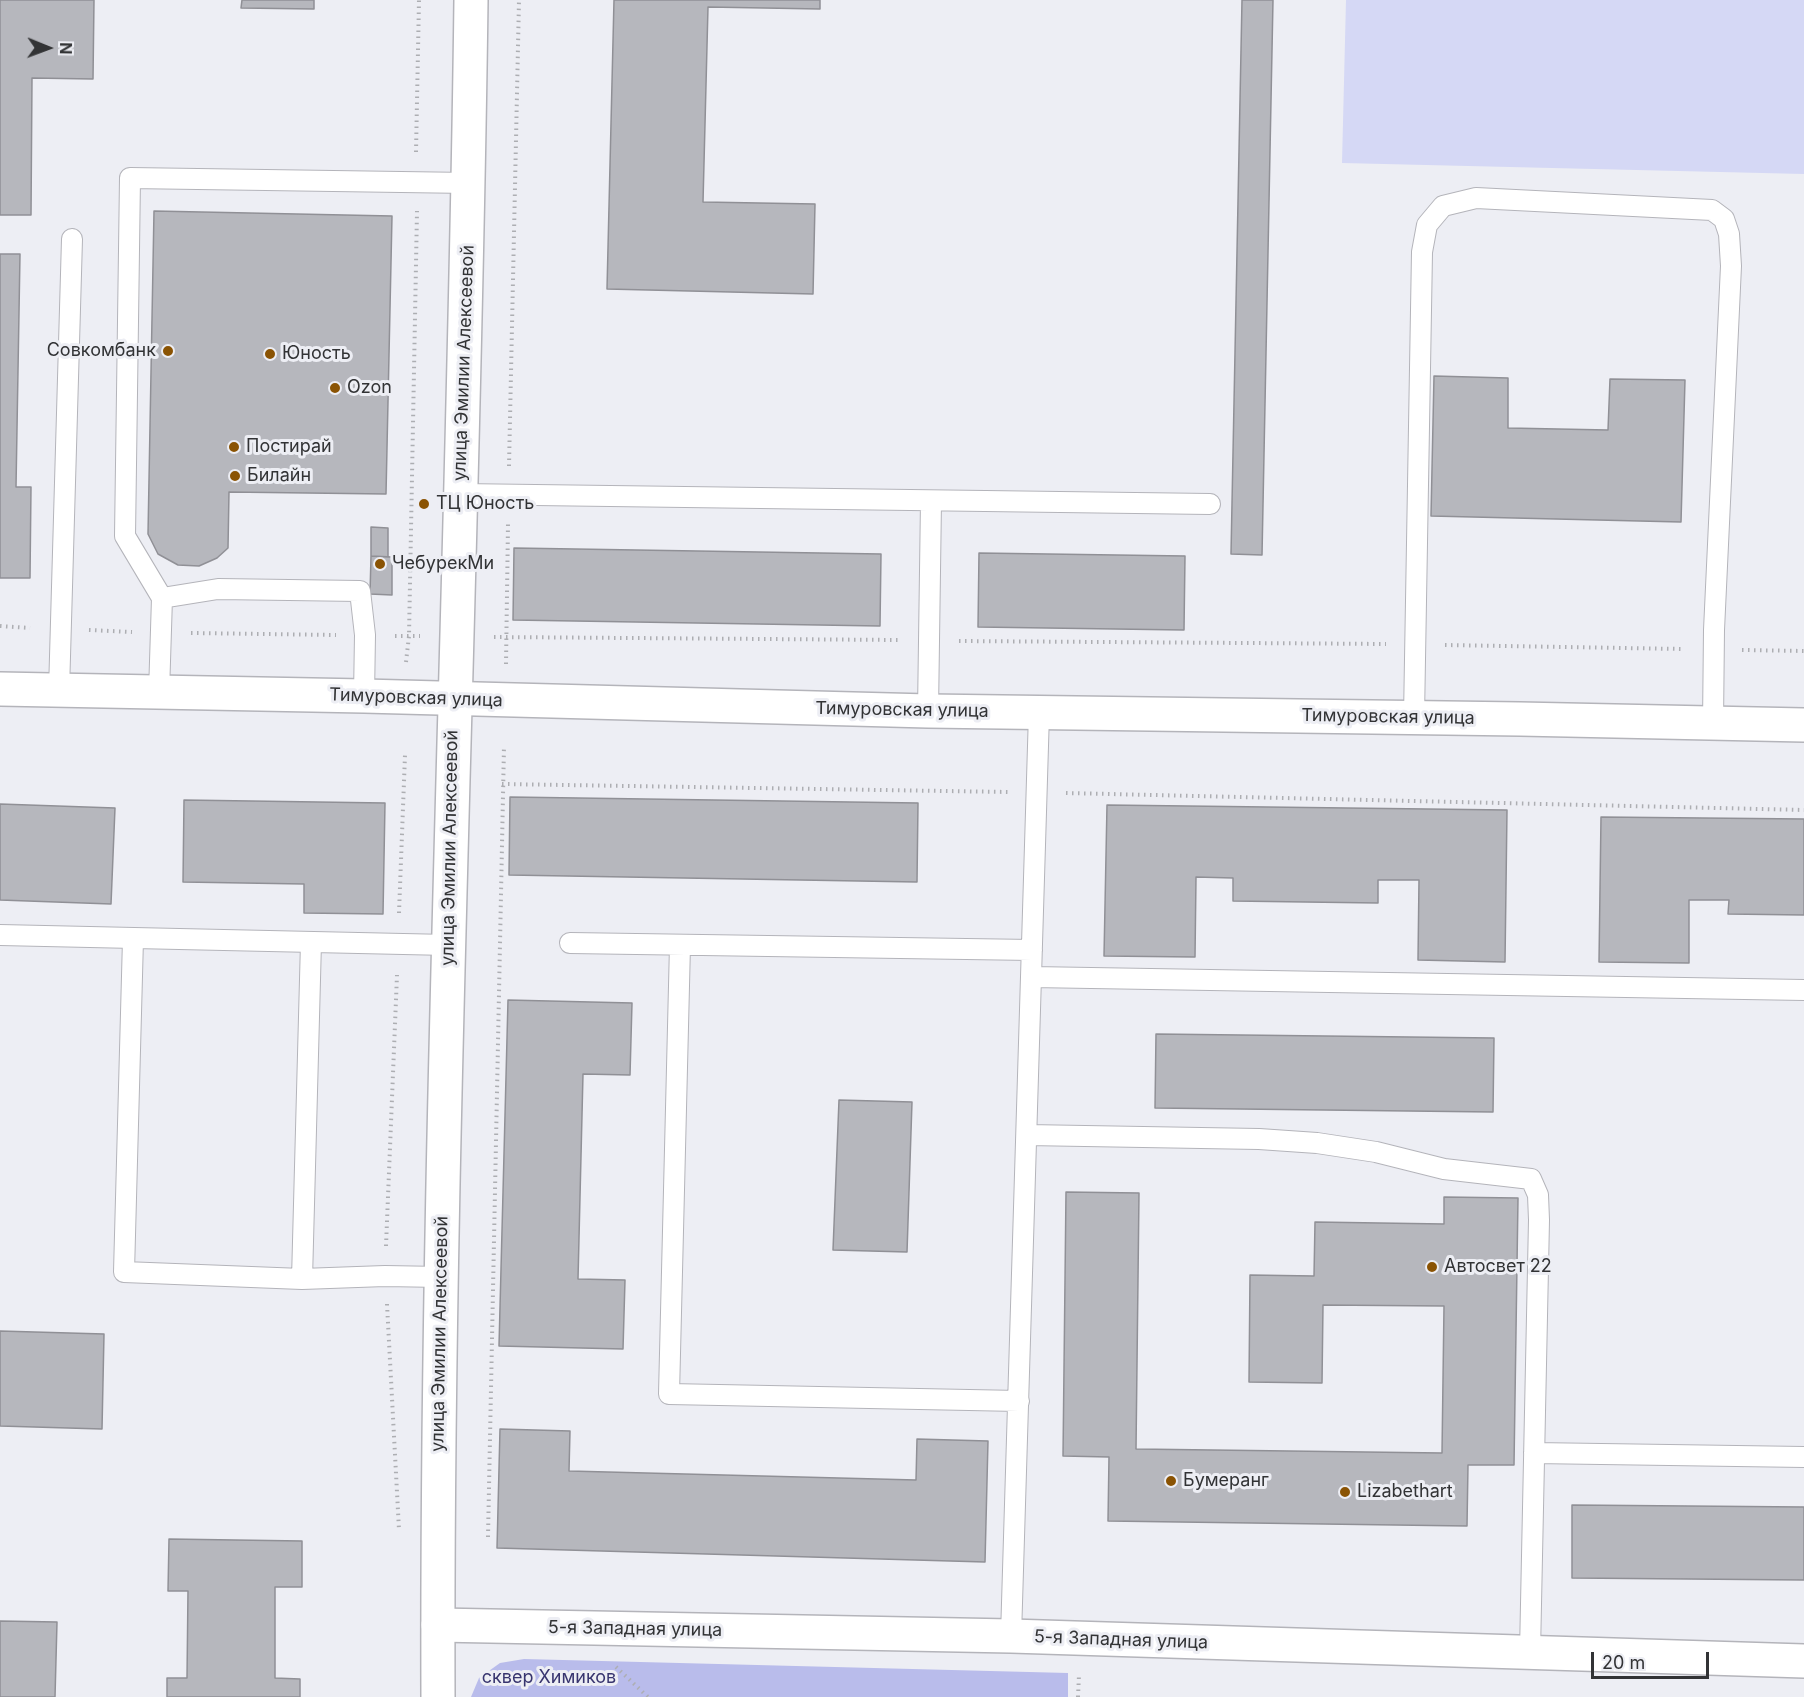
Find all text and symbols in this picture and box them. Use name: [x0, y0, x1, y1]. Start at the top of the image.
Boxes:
north arrow: [18, 18, 78, 78]
text: N: [56, 42, 76, 55]
street label: улица Эмилии Алексеевой: [449, 245, 479, 481]
place label: Совкомбанк: [47, 340, 156, 362]
place label: Юность: [282, 343, 351, 365]
marker: Совкомбанк: [161, 344, 175, 358]
marker: Юность: [263, 347, 277, 361]
place label: Ozon: [347, 377, 392, 399]
marker: Ozon: [328, 381, 342, 395]
place label: Постирай: [246, 436, 332, 458]
marker: Постирай: [227, 440, 241, 454]
place label: Билайн: [247, 465, 311, 487]
marker: Билайн: [228, 469, 242, 483]
place label: ТЦ Юность: [436, 493, 534, 515]
marker: ТЦ Юность: [417, 497, 431, 511]
place label: ЧебурекМи: [392, 553, 494, 575]
marker: ЧебурекМи: [373, 557, 387, 571]
street label: Тимуровская улица: [329, 684, 503, 712]
street label: Тимуровская улица: [815, 698, 989, 722]
street label: Тимуровская улица: [1301, 705, 1475, 729]
street label: улица Эмилии Алексеевой: [437, 730, 463, 966]
street label: улица Эмилии Алексеевой: [427, 1216, 453, 1452]
place label: Автосвет 22: [1444, 1256, 1552, 1278]
marker: Автосвет 22: [1425, 1260, 1439, 1274]
place label: Бумеранг: [1183, 1470, 1269, 1492]
marker: Бумеранг: [1164, 1474, 1178, 1488]
place label: Lizabethart: [1357, 1481, 1453, 1503]
marker: Lizabethart: [1338, 1485, 1352, 1499]
street label: 5-я Западная улица: [548, 1617, 722, 1641]
street label: 5-я Западная улица: [1033, 1626, 1209, 1654]
scale bar: [1594, 1640, 1712, 1678]
text: 20 m: [1602, 1652, 1645, 1673]
park label: сквер Химиков: [482, 1667, 616, 1689]

